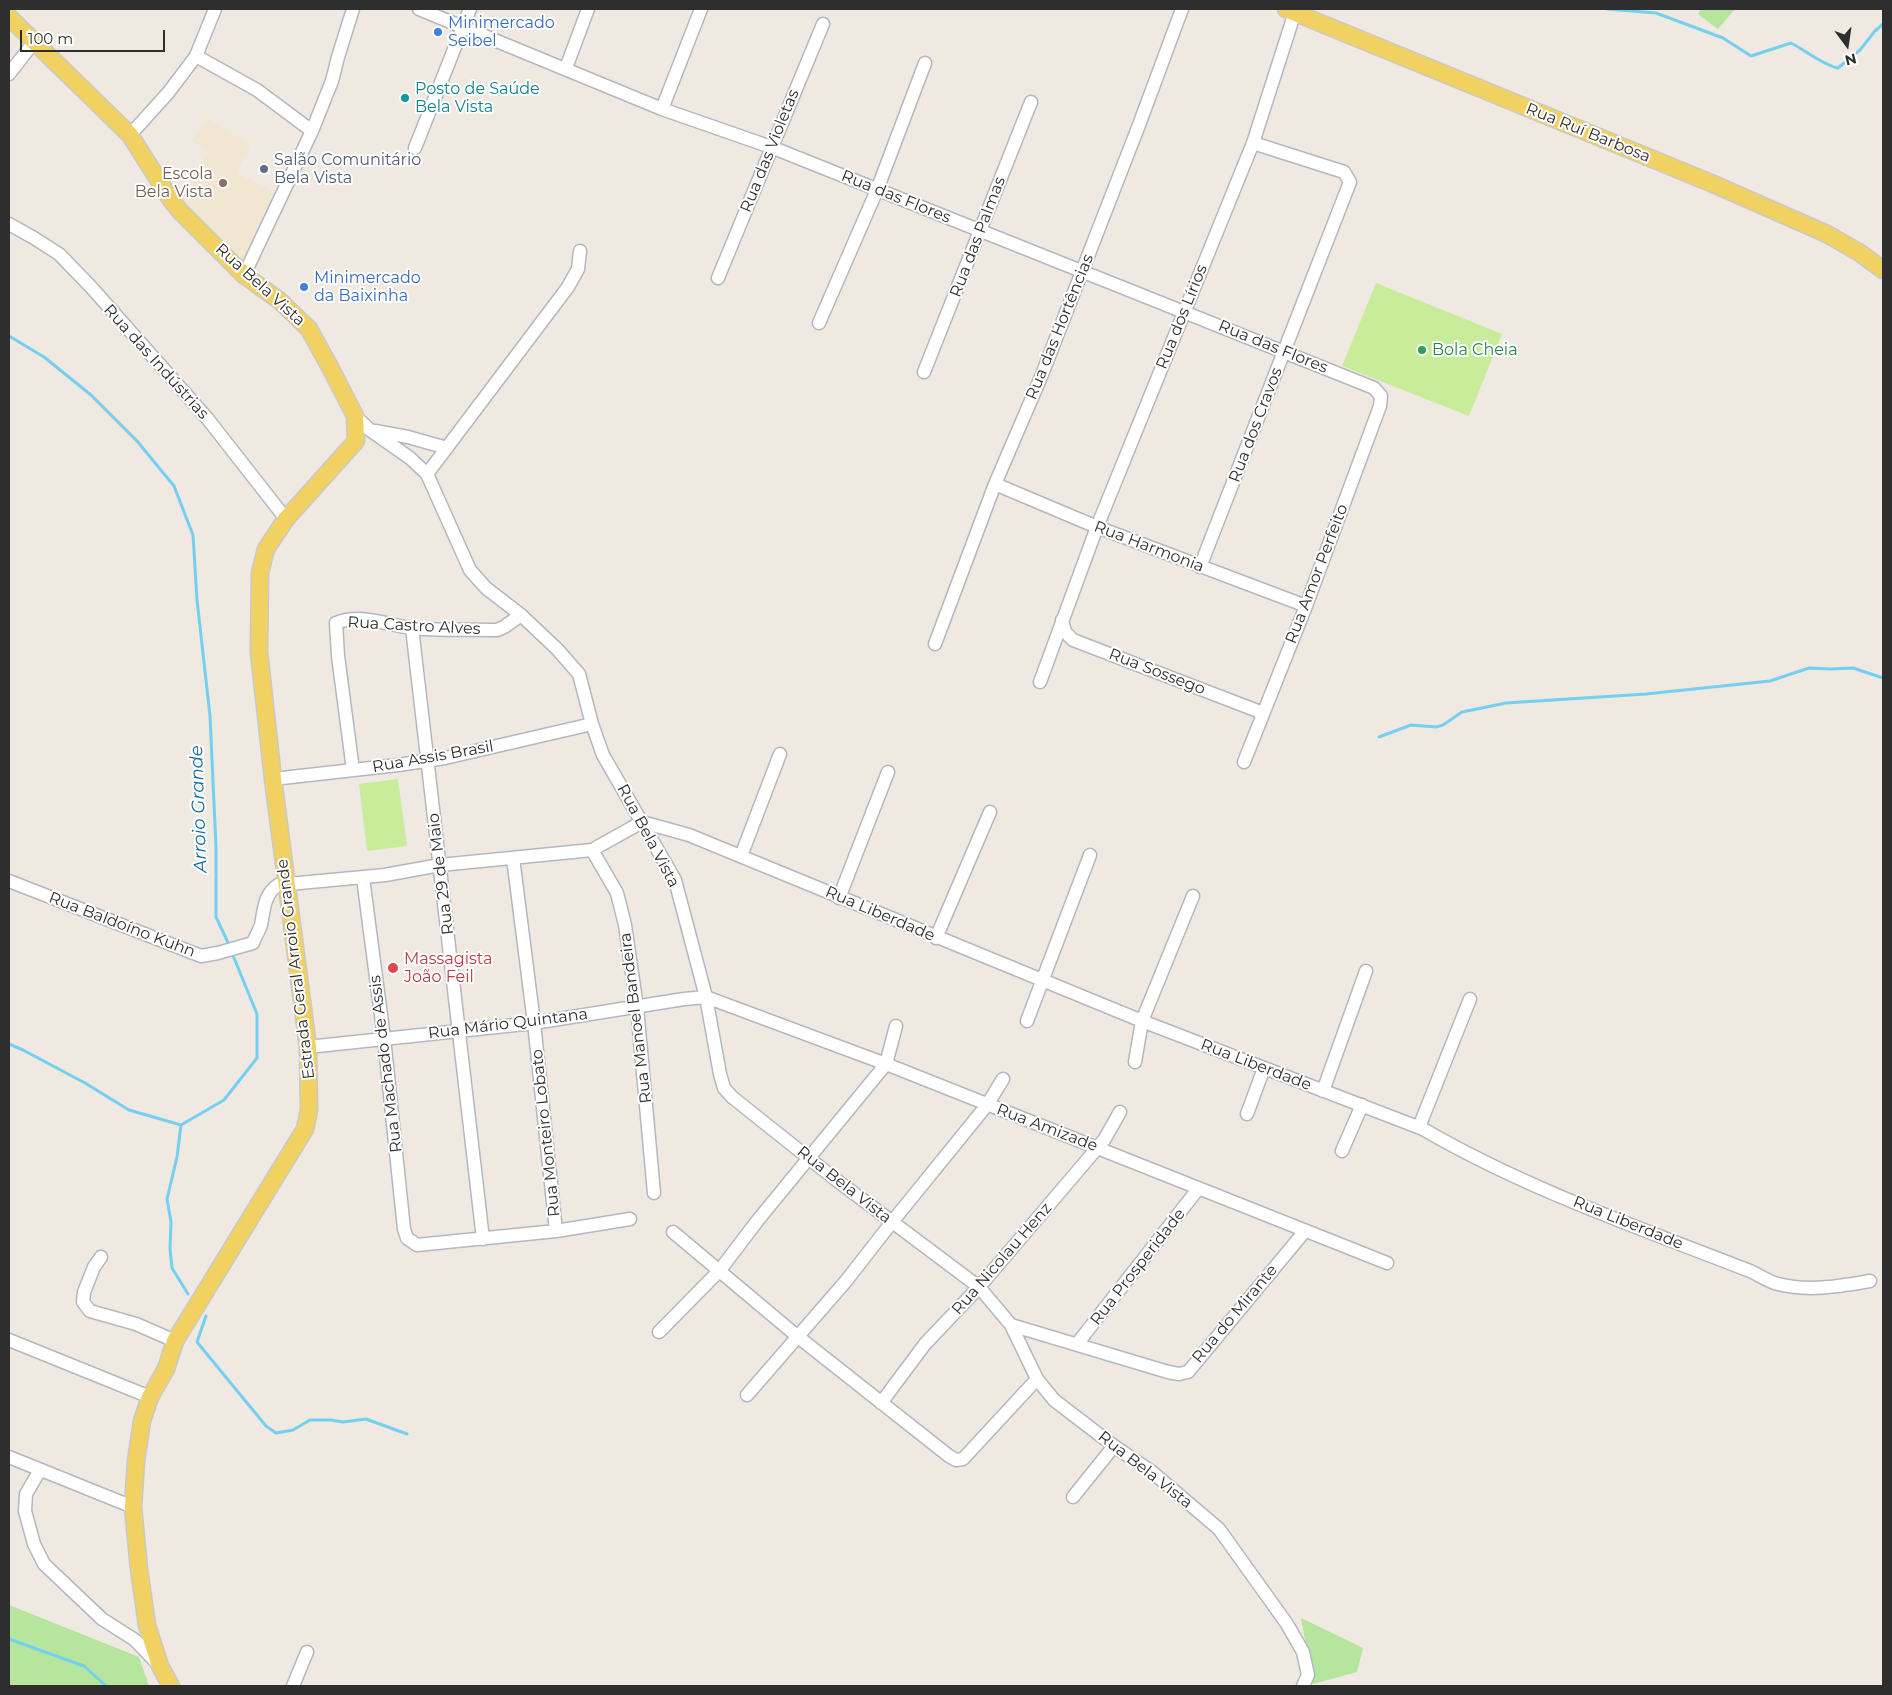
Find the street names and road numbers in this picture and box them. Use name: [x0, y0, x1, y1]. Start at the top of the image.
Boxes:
street label: Rua das Violetas: [737, 87, 803, 215]
street label: Rua Ruí Barbosa: [1523, 99, 1653, 167]
street label: Rua das Flores: [838, 166, 954, 228]
street label: Rua das Palmas: [946, 174, 1010, 300]
street label: Rua Bela Vista: [211, 240, 309, 330]
street label: Rua das Hortências: [1022, 252, 1098, 402]
street label: Rua dos Lírios: [1152, 262, 1212, 372]
street label: Rua das Indústrias: [99, 301, 213, 423]
street label: Rua das Flores: [1215, 316, 1331, 378]
street label: Rua dos Cravos: [1225, 365, 1287, 485]
street label: Rua Amor Perfeito: [1282, 502, 1352, 646]
street label: Rua Harmonia: [1091, 517, 1207, 577]
street label: Rua Castro Alves: [347, 613, 481, 639]
street label: Rua Sossego: [1106, 645, 1208, 699]
street label: Rua Assis Brasil: [371, 737, 495, 777]
street label: Rua Bela Vista: [613, 781, 683, 891]
street label: Rua 29 de Maio: [424, 812, 458, 936]
street label: Estrada Geral Arroio Grande: [273, 858, 319, 1080]
street label: Rua Liberdade: [822, 882, 938, 946]
street label: Rua Baldoíno Kuhn: [46, 888, 198, 962]
street label: Rua Manoel Bandeira: [616, 931, 656, 1105]
street label: Rua Machado de Assis: [366, 974, 406, 1154]
street label: Rua Mário Quintana: [427, 1005, 589, 1043]
street label: Rua Liberdade: [1198, 1035, 1314, 1095]
street label: Rua Monteiro Lobato: [528, 1048, 564, 1218]
street label: Rua Amizade: [994, 1100, 1100, 1156]
street label: Rua Bela Vista: [793, 1142, 895, 1228]
street label: Rua Liberdade: [1570, 1192, 1686, 1254]
street label: Rua Nicolau Henz: [948, 1199, 1056, 1319]
street label: Rua Prosperidade: [1086, 1205, 1190, 1329]
street label: Rua do Mirante: [1188, 1261, 1282, 1367]
street label: Rua Bela Vista: [1094, 1427, 1196, 1513]

